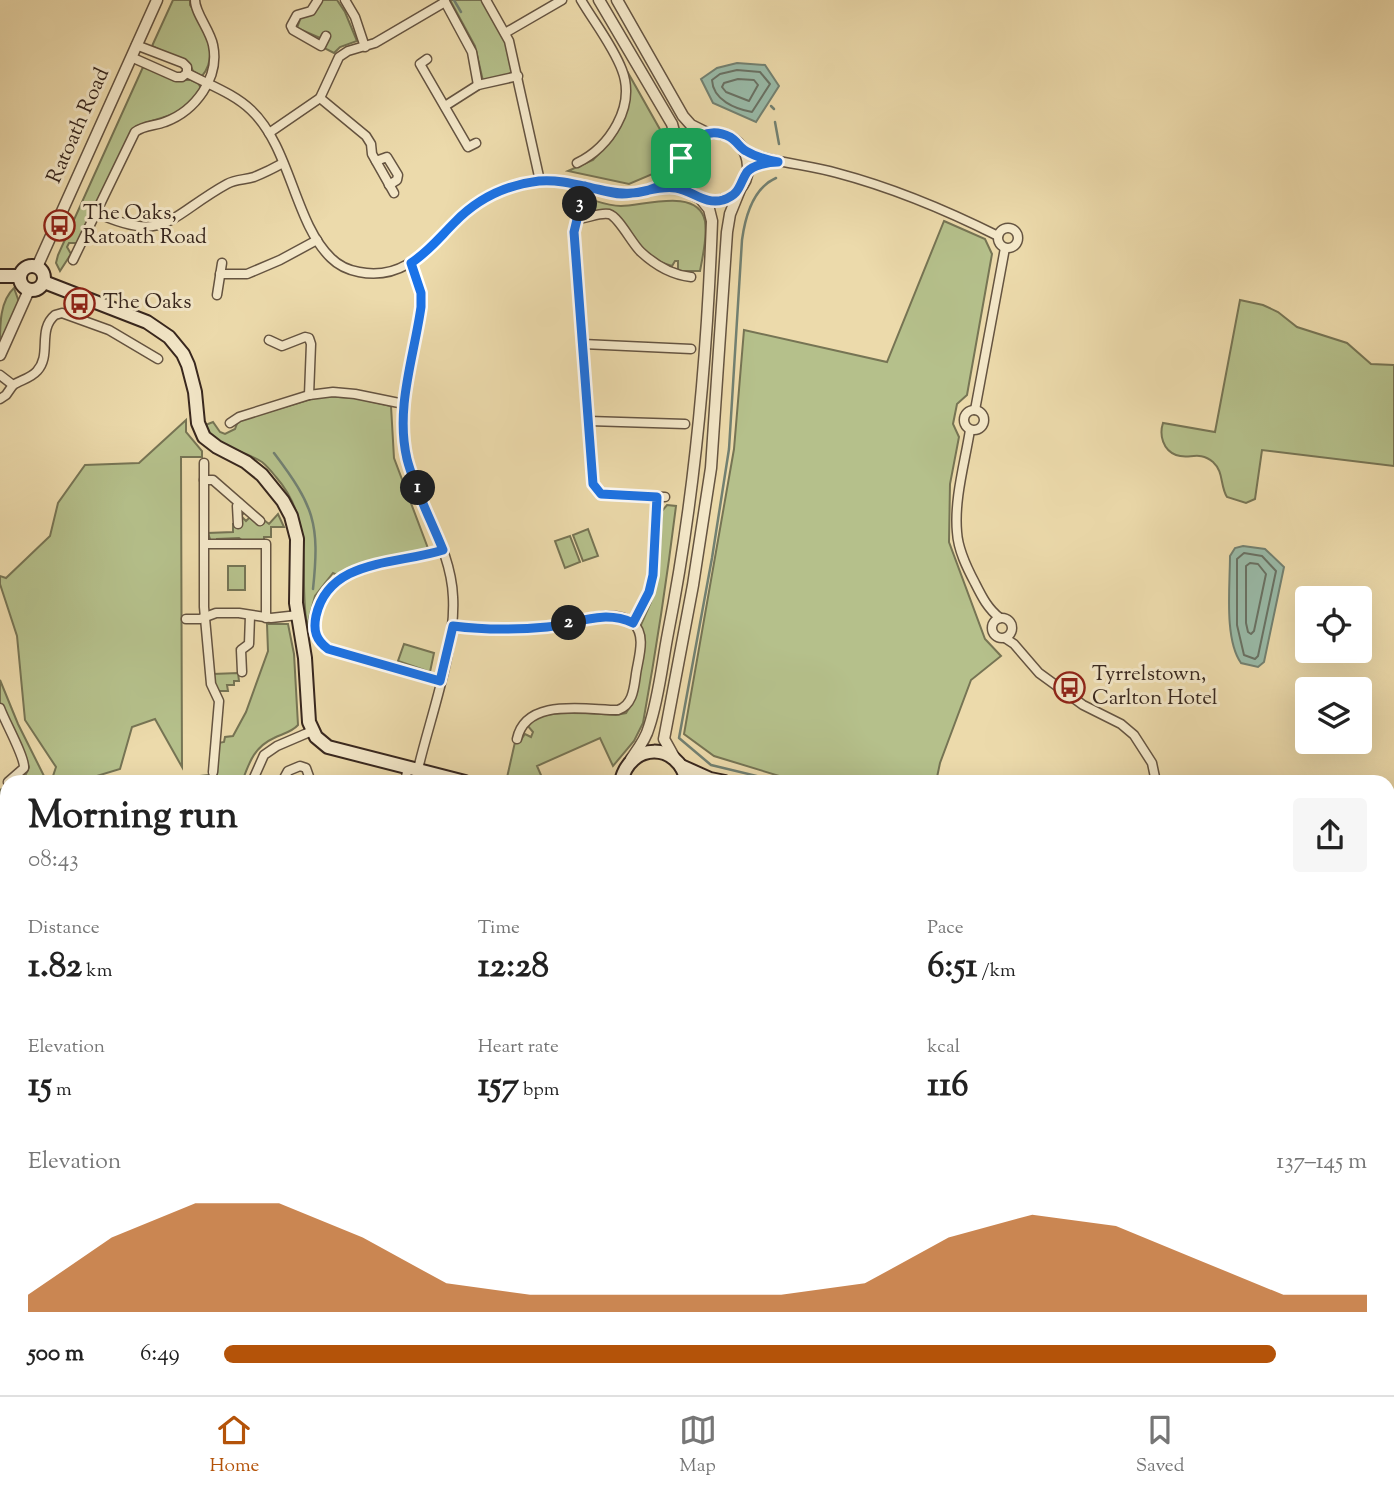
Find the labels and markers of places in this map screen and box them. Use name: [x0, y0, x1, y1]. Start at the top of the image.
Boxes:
pin: [651, 128, 711, 188]
pin: 3: [562, 186, 598, 222]
place label: The Oaks, Ratoath Road: [83, 199, 207, 253]
bus stop icon: The Oaks, Ratoath Road: [43, 209, 77, 243]
bus stop icon: The Oaks: [63, 286, 97, 320]
place label: The Oaks: [103, 288, 191, 318]
pin: 1: [400, 470, 436, 505]
pin: 2: [552, 606, 586, 640]
place label: Tyrrelstown, Carlton Hotel: [1092, 660, 1218, 714]
bus stop icon: Tyrrelstown, Carlton Hotel: [1052, 670, 1086, 704]

